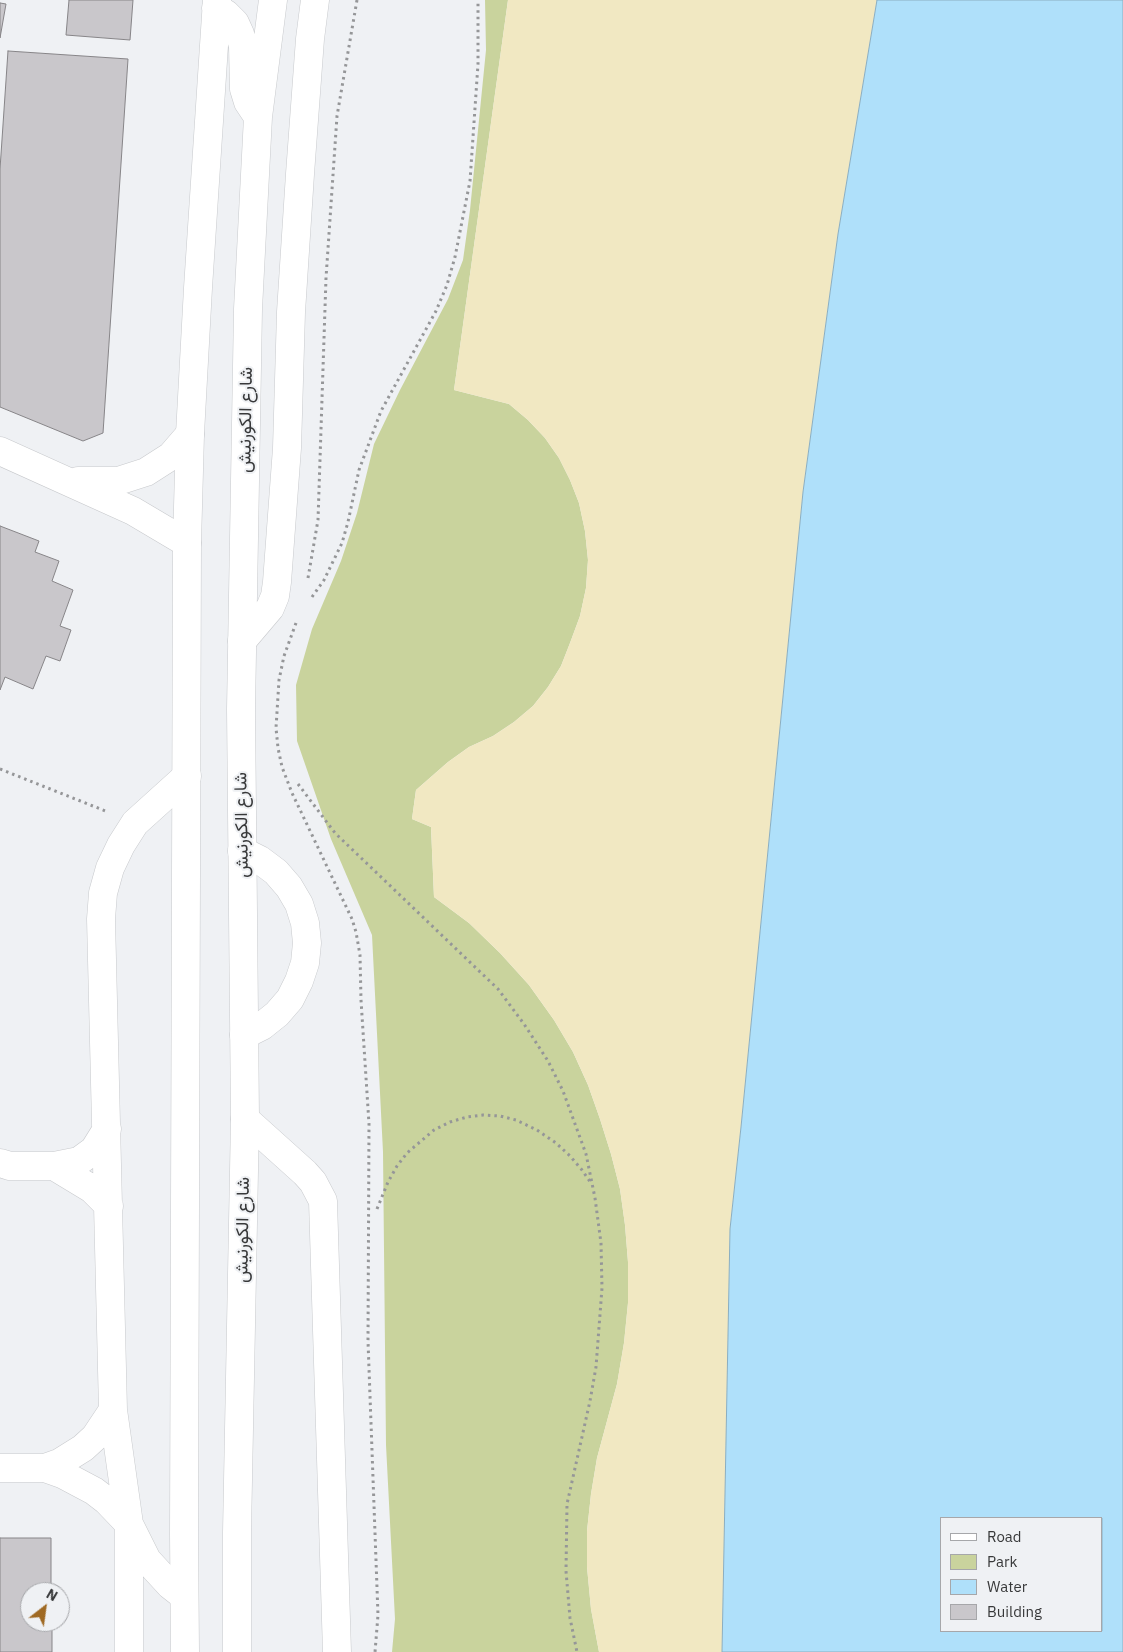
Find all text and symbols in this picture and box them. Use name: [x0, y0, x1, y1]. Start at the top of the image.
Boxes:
street label: شارع الكورنيش: [234, 367, 258, 473]
street label: شارع الكورنيش: [230, 772, 254, 878]
street label: شارع الكورنيش: [231, 1177, 255, 1283]
legend: [940, 1517, 1103, 1632]
text: Road: [987, 1527, 1022, 1546]
text: Park: [987, 1552, 1017, 1571]
text: Water: [987, 1577, 1027, 1596]
north arrow: [20, 1582, 70, 1632]
text: N: [43, 1585, 61, 1605]
text: Building: [987, 1602, 1042, 1621]

